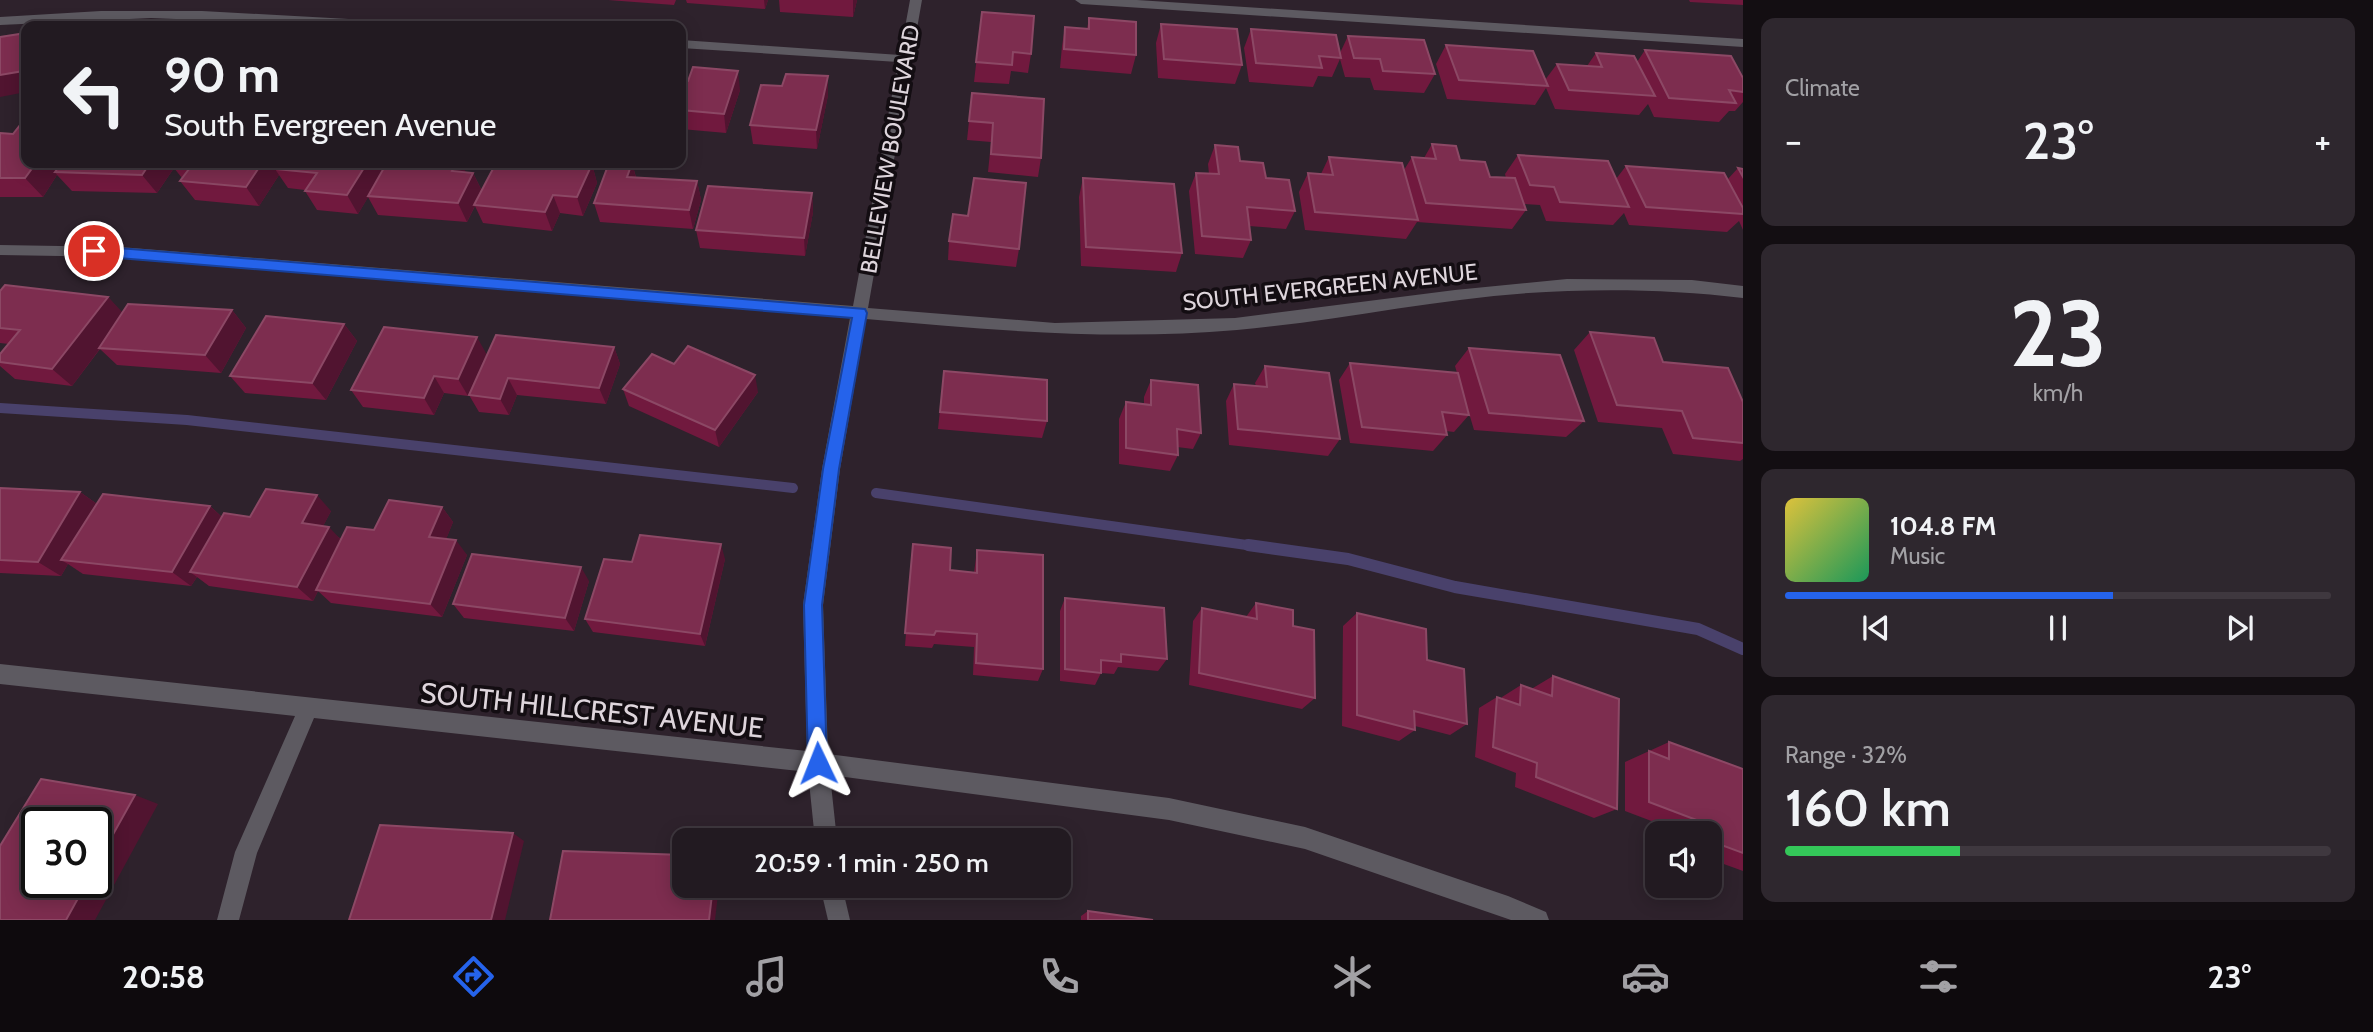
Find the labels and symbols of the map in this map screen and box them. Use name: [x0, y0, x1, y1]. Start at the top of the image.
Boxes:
street label: BELLEVIEW BOULEVARD: [854, 23, 926, 275]
pin: [64, 221, 124, 281]
street label: SOUTH EVERGREEN AVENUE: [1181, 258, 1479, 316]
street label: SOUTH HILLCREST AVENUE: [419, 675, 765, 745]
position arrow: [781, 726, 855, 800]
speed limit sign: 30: [21, 807, 112, 898]

